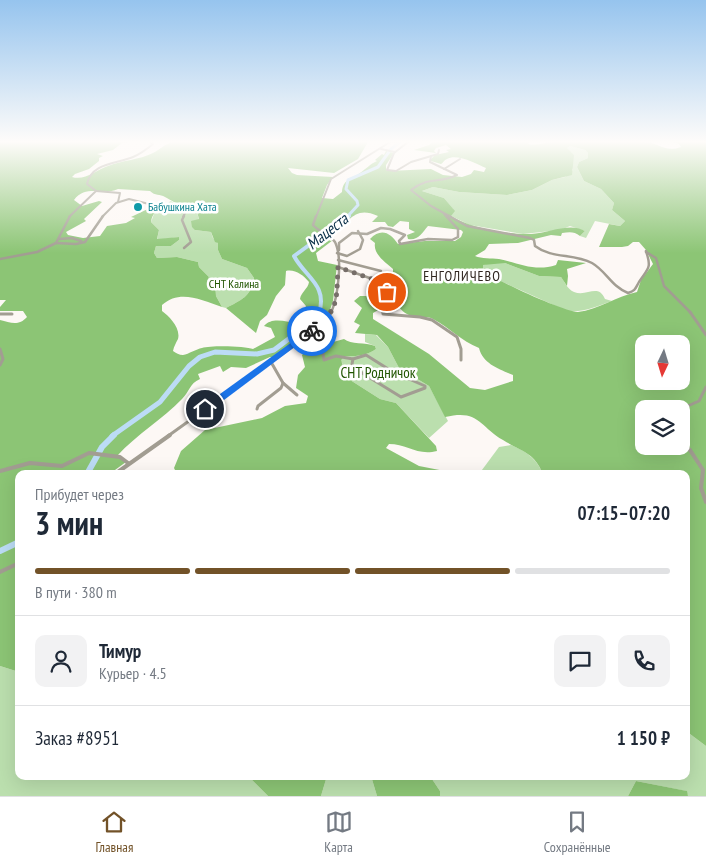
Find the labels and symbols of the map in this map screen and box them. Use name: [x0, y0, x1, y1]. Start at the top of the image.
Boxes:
place label: Бабушкина Хата: [148, 199, 217, 214]
marker: Бабушкина Хата: [132, 201, 144, 213]
water label: Мацеста: [302, 208, 353, 253]
district label: ЕНГОЛИЧЕВО: [423, 267, 501, 285]
pin: [366, 271, 408, 313]
park label: СНТ Калина: [209, 276, 259, 291]
courier: [287, 306, 337, 356]
north arrow: [635, 335, 690, 390]
park label: СНТ Родничок: [340, 363, 416, 382]
pin: [184, 388, 226, 430]

